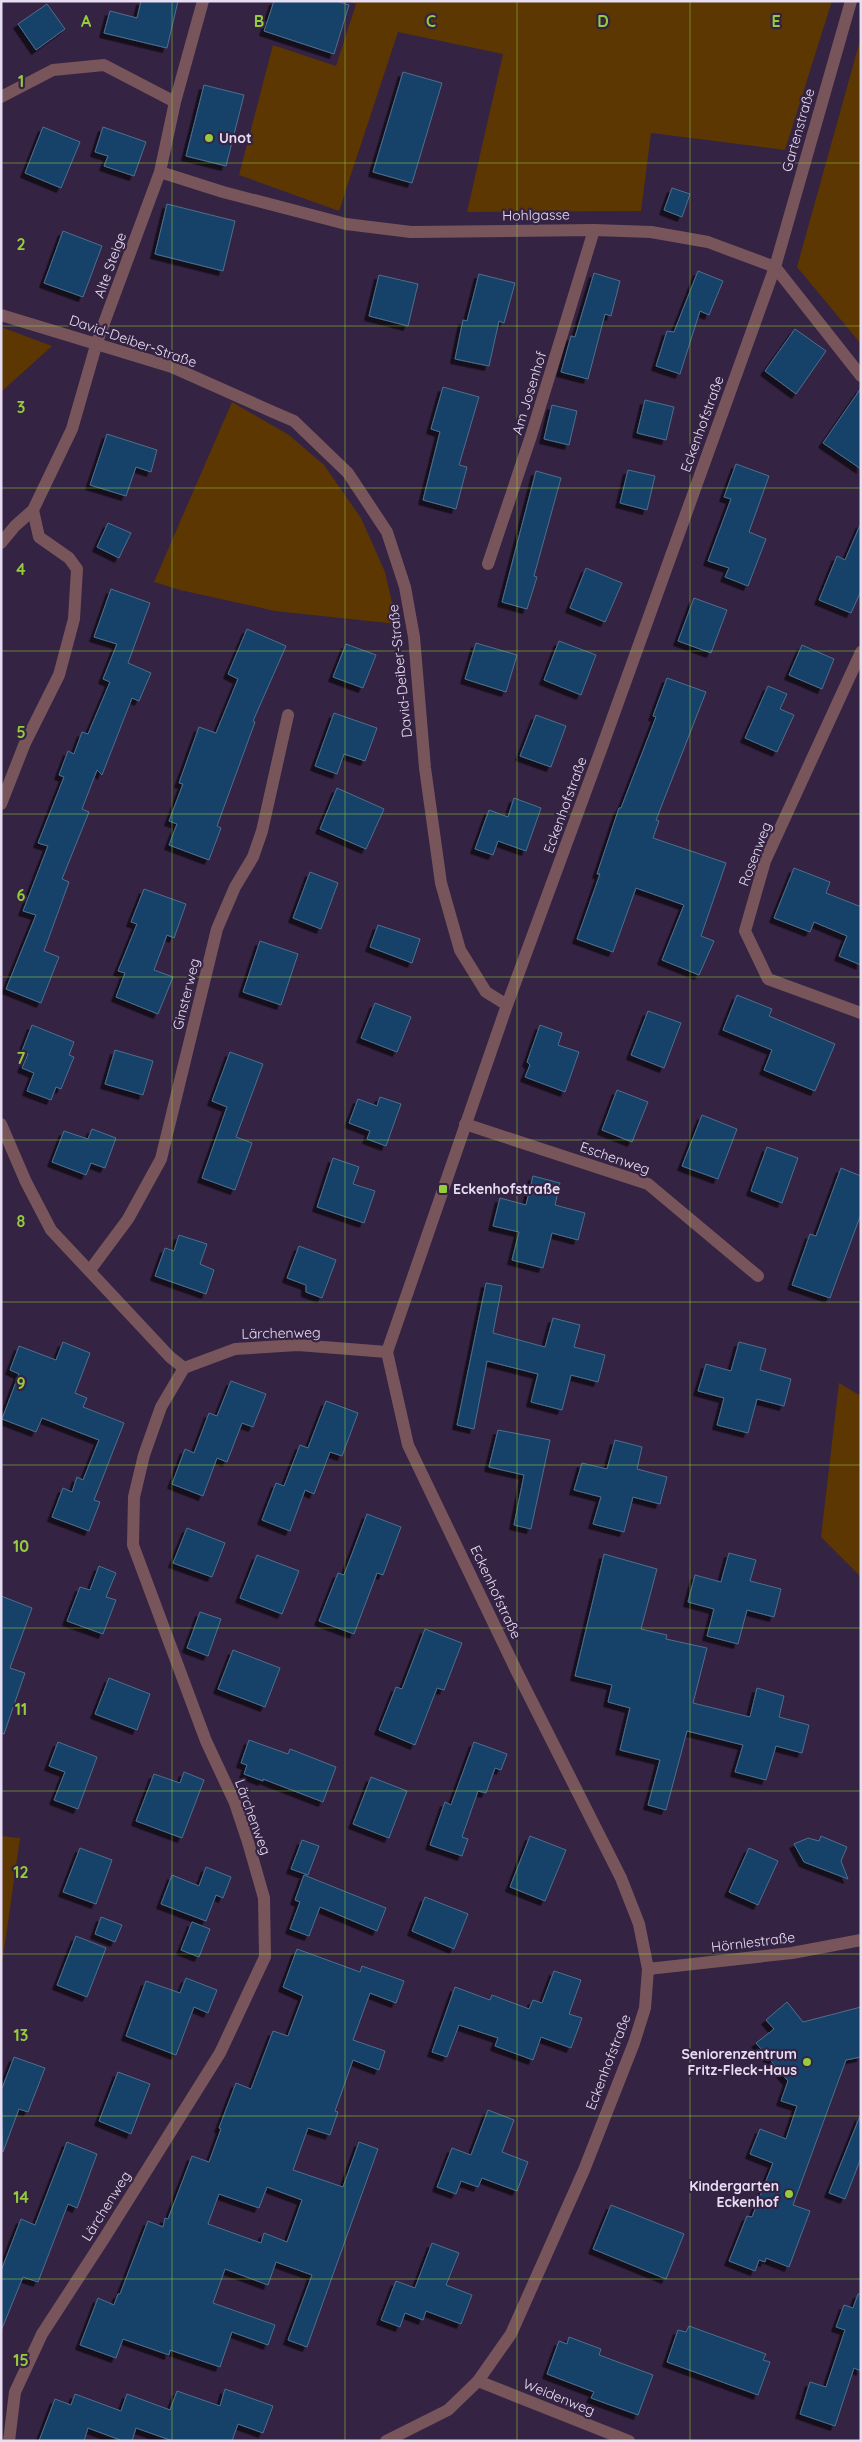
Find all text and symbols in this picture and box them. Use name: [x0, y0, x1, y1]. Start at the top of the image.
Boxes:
text: A: [81, 11, 92, 31]
text: B: [254, 11, 264, 31]
text: C: [426, 11, 436, 31]
text: D: [597, 11, 609, 31]
text: E: [771, 11, 781, 31]
text: 1: [18, 71, 24, 91]
street label: Gartenstraße: [778, 86, 819, 174]
place label: Unot: [219, 129, 252, 147]
marker: Unot: [203, 132, 215, 144]
street label: Hohlgasse: [502, 205, 570, 225]
street label: Alte Steige: [90, 230, 130, 300]
text: 2: [16, 234, 26, 254]
street label: David-Deiber-Straße: [67, 311, 199, 371]
street label: Am Josenhof: [508, 349, 550, 437]
street label: Eckenhofstraße: [676, 373, 728, 475]
text: 3: [17, 397, 25, 417]
text: 4: [16, 559, 26, 579]
street label: David-Deiber-Straße: [384, 603, 416, 738]
text: 5: [16, 722, 26, 742]
street label: Eckenhofstraße: [539, 754, 591, 856]
street label: Rosenweg: [735, 819, 775, 889]
text: 6: [17, 885, 26, 905]
street label: Ginsterweg: [168, 956, 204, 1032]
text: 7: [17, 1048, 26, 1068]
street label: Eschenweg: [578, 1138, 652, 1178]
place label: Eckenhofstraße: [453, 1180, 560, 1198]
marker: Eckenhofstraße: [437, 1183, 449, 1195]
text: 8: [17, 1211, 26, 1231]
street label: Lärchenweg: [241, 1323, 321, 1343]
text: 9: [16, 1373, 26, 1393]
text: 10: [13, 1536, 29, 1556]
street label: Eckenhofstraße: [466, 1542, 526, 1642]
text: 11: [15, 1699, 27, 1719]
street label: Lärchenweg: [231, 1777, 275, 1857]
text: 12: [13, 1862, 29, 1882]
street label: Hörnlestraße: [710, 1928, 796, 1956]
street label: Eckenhofstraße: [581, 2011, 635, 2112]
text: 13: [14, 2025, 28, 2045]
place label: Seniorenzentrum Fritz-Fleck-Haus: [681, 2045, 797, 2079]
marker: Seniorenzentrum Fritz-Fleck-Haus: [801, 2056, 813, 2068]
street label: Lärchenweg: [77, 2168, 135, 2244]
place label: Kindergarten Eckenhof: [689, 2177, 780, 2211]
text: 14: [13, 2187, 29, 2207]
marker: Kindergarten Eckenhof: [783, 2188, 795, 2200]
text: 15: [13, 2350, 29, 2370]
street label: Weidenweg: [520, 2374, 598, 2420]

